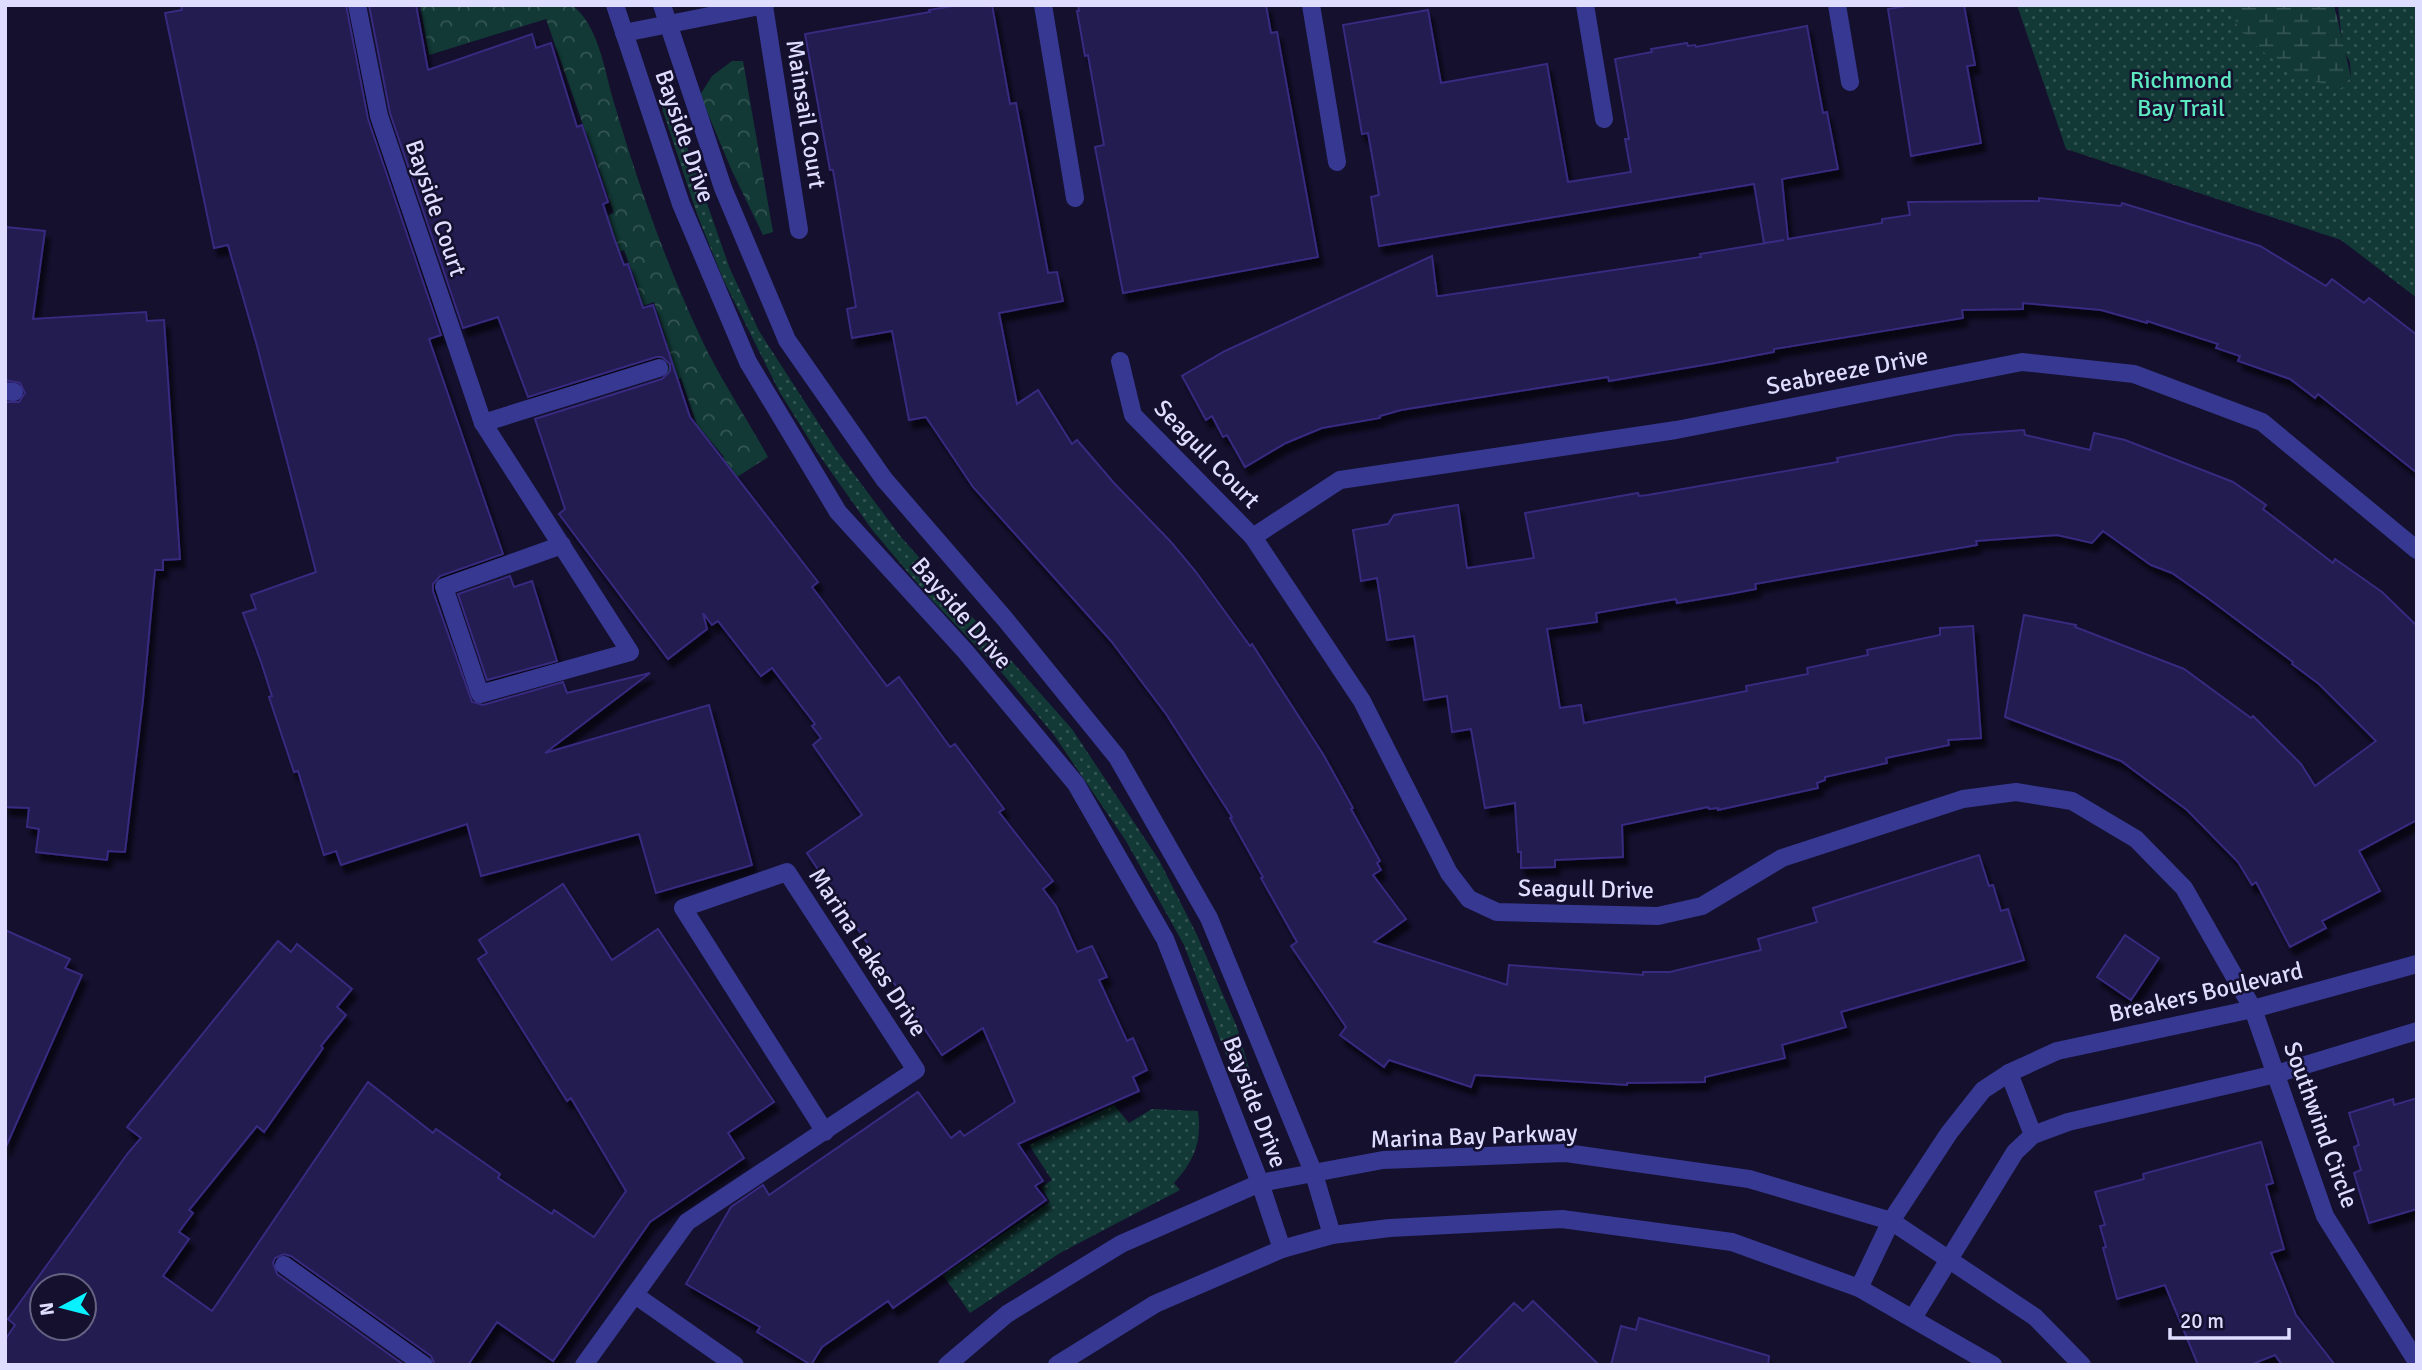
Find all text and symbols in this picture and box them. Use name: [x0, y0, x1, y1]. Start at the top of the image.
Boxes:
street label: Mainsail Court: [779, 37, 833, 191]
park label: Richmond Bay Trail: [2130, 65, 2232, 123]
street label: Bayside Drive: [648, 66, 722, 206]
street label: Bayside Court: [399, 136, 473, 280]
street label: Seabreeze Drive: [1764, 341, 1930, 401]
street label: Seagull Court: [1148, 393, 1266, 515]
street label: Bayside Drive: [905, 551, 1019, 675]
street label: Marina Lakes Drive: [802, 862, 934, 1042]
street label: Seagull Drive: [1518, 873, 1654, 905]
street label: Breakers Boulevard: [2106, 955, 2306, 1029]
street label: Bayside Drive: [1216, 1032, 1294, 1172]
street label: Southwind Circle: [2277, 1038, 2365, 1212]
street label: Marina Bay Parkway: [1370, 1117, 1578, 1155]
north arrow: [28, 1272, 98, 1342]
scale bar: [2170, 1296, 2289, 1340]
text: N: [34, 1301, 60, 1317]
text: 20 m: [2180, 1308, 2224, 1334]

